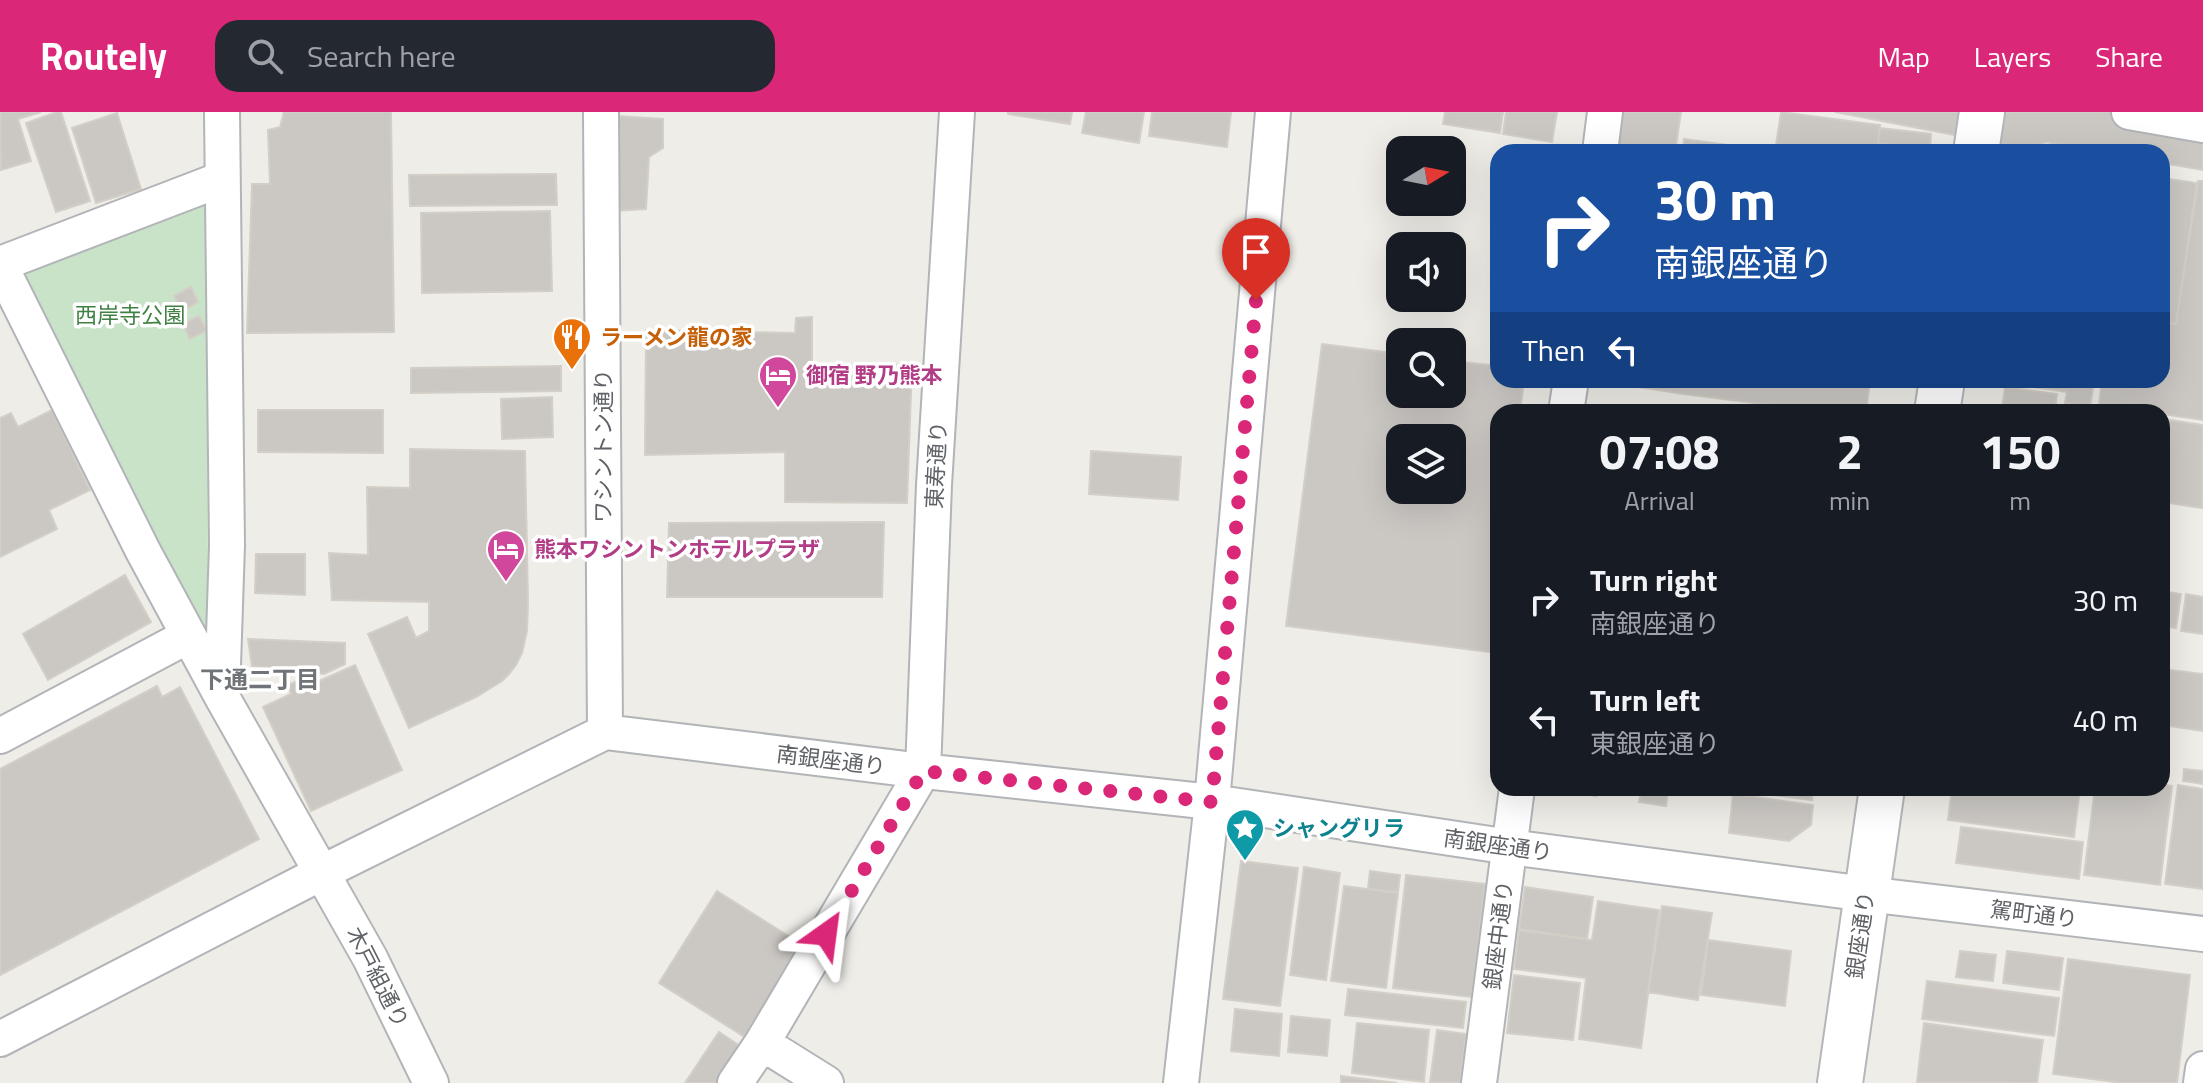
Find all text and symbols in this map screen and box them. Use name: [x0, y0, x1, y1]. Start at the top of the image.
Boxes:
search box: [215, 20, 775, 92]
text: Routely: [40, 27, 167, 85]
text: Search here: [307, 33, 456, 79]
icon: search: [243, 34, 287, 78]
text: Map: [1877, 35, 1930, 78]
text: Layers: [1974, 35, 2051, 78]
text: Share: [2095, 35, 2163, 78]
north arrow: [1386, 136, 1466, 216]
map controls: [1386, 136, 1466, 504]
text: 30 m: [1654, 157, 1776, 242]
icon: right: [1522, 176, 1626, 280]
pin: [1222, 218, 1290, 300]
icon: arrive: [1234, 230, 1278, 274]
button: sound: [1386, 232, 1466, 312]
text: 南銀座通り: [1654, 235, 1834, 290]
park label: 西岸寺公園: [75, 298, 185, 332]
restaurant icon: ラーメン龍の家: [551, 316, 593, 371]
place label: ラーメン龍の家: [600, 320, 753, 354]
text: Then: [1522, 327, 1585, 373]
button: search: [1386, 328, 1466, 408]
icon: left: [1601, 328, 1645, 372]
hotel icon: 御宿 野乃熊本: [757, 354, 799, 409]
place label: 御宿 野乃熊本: [806, 358, 943, 392]
street label: ワシントン通り: [586, 369, 620, 523]
text: 07:08: [1600, 415, 1719, 488]
text: 2: [1836, 415, 1863, 488]
text: 150: [1980, 415, 2060, 488]
street label: 東寿通り: [917, 420, 955, 510]
button: layers: [1386, 424, 1466, 504]
text: Arrival: [1624, 481, 1695, 520]
text: min: [1829, 481, 1870, 520]
text: m: [2009, 481, 2031, 520]
hotel icon: 熊本ワシントンホテルプラザ: [485, 528, 527, 583]
place label: 熊本ワシントンホテルプラザ: [534, 532, 820, 566]
text: Turn right: [1590, 557, 1718, 603]
text: 30 m: [2073, 577, 2138, 623]
icon: right: [1522, 578, 1566, 622]
text: 南銀座通り: [1590, 604, 1720, 643]
district label: 下通二丁目: [200, 661, 320, 697]
text: Turn left: [1590, 677, 1700, 723]
text: 40 m: [2073, 697, 2138, 743]
icon: left: [1522, 698, 1566, 742]
text: 東銀座通り: [1590, 724, 1720, 763]
street label: 南銀座通り: [774, 736, 888, 784]
place icon: シャングリラ: [1224, 807, 1266, 862]
place label: シャングリラ: [1273, 811, 1405, 845]
street label: 南銀座通り: [1441, 821, 1555, 869]
street label: 銀座中通り: [1474, 878, 1522, 992]
street label: 銀座通り: [1837, 889, 1883, 981]
position arrow: [784, 892, 868, 976]
street label: 駕町通り: [1988, 892, 2080, 936]
street label: 木戸組通り: [338, 920, 418, 1034]

